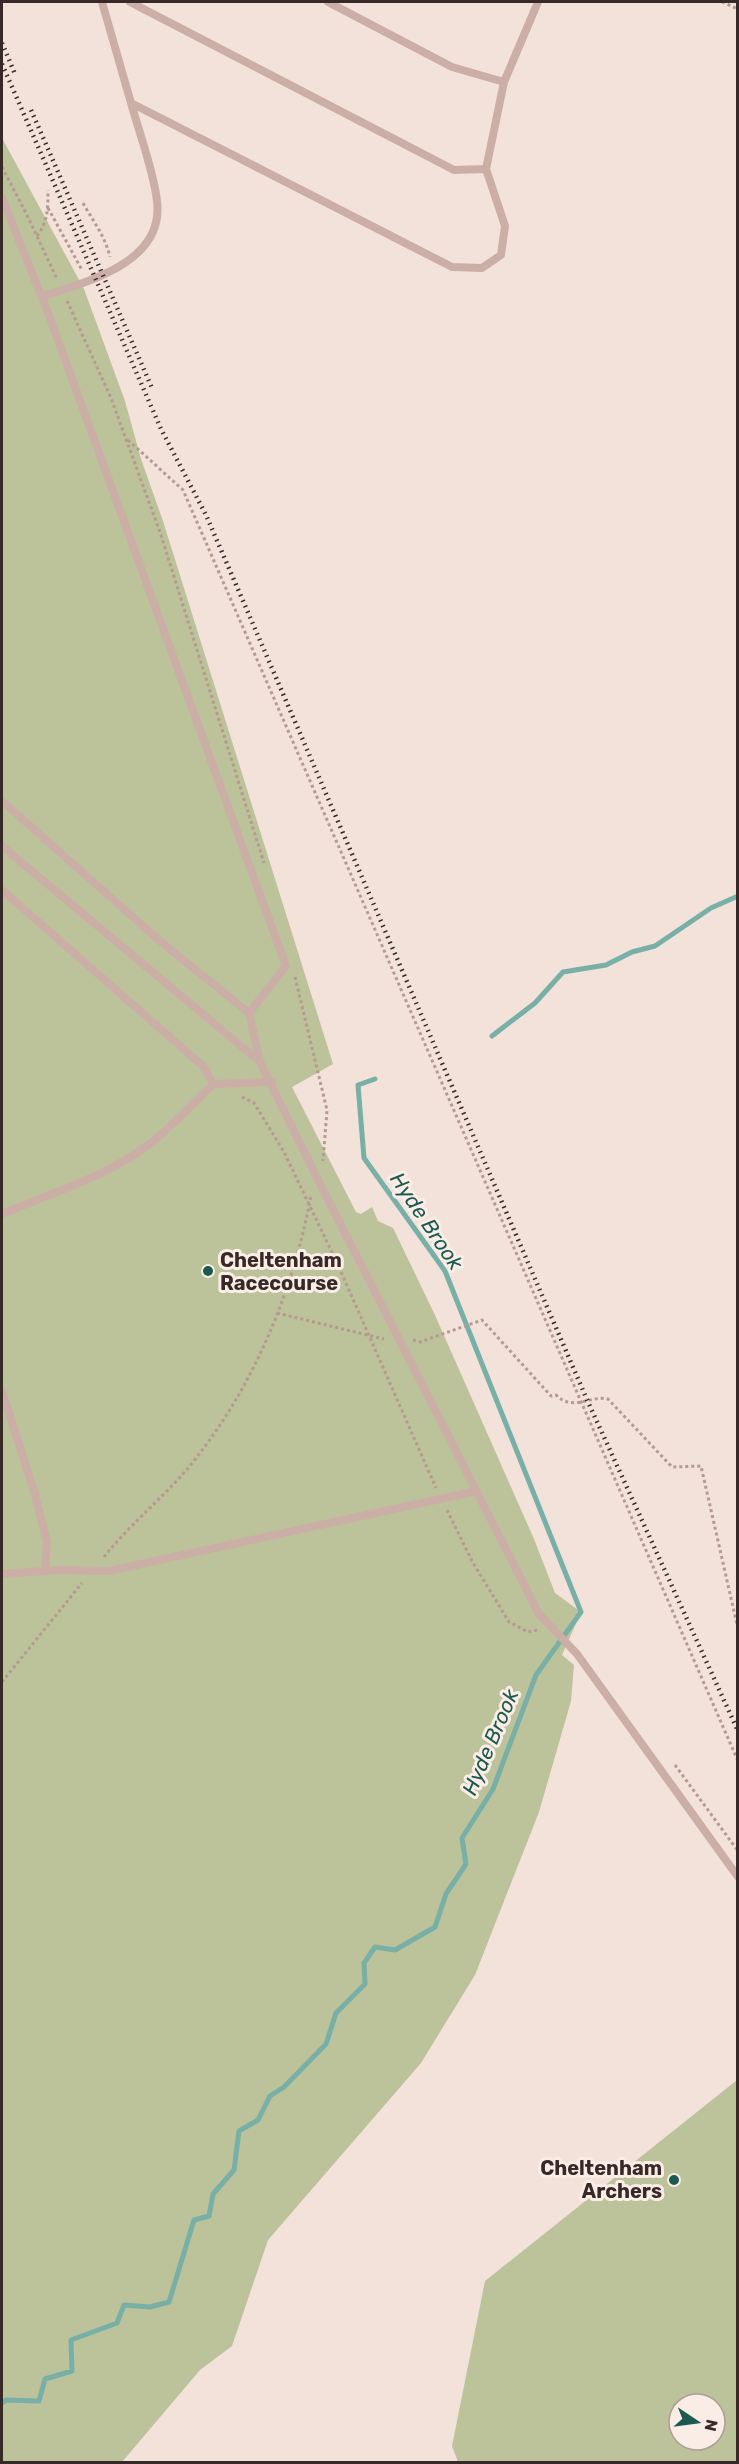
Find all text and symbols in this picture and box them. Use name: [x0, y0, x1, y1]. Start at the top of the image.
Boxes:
water label: Hyde Brook: [385, 1167, 469, 1276]
place label: Cheltenham Racecourse: [220, 1248, 342, 1295]
marker: Cheltenham Racecourse: [201, 1264, 215, 1278]
water label: Hyde Brook: [457, 1684, 524, 1799]
place label: Cheltenham Archers: [540, 2156, 662, 2203]
marker: Cheltenham Archers: [667, 2173, 681, 2187]
north arrow: [667, 2392, 727, 2452]
text: N: [701, 2418, 722, 2433]

